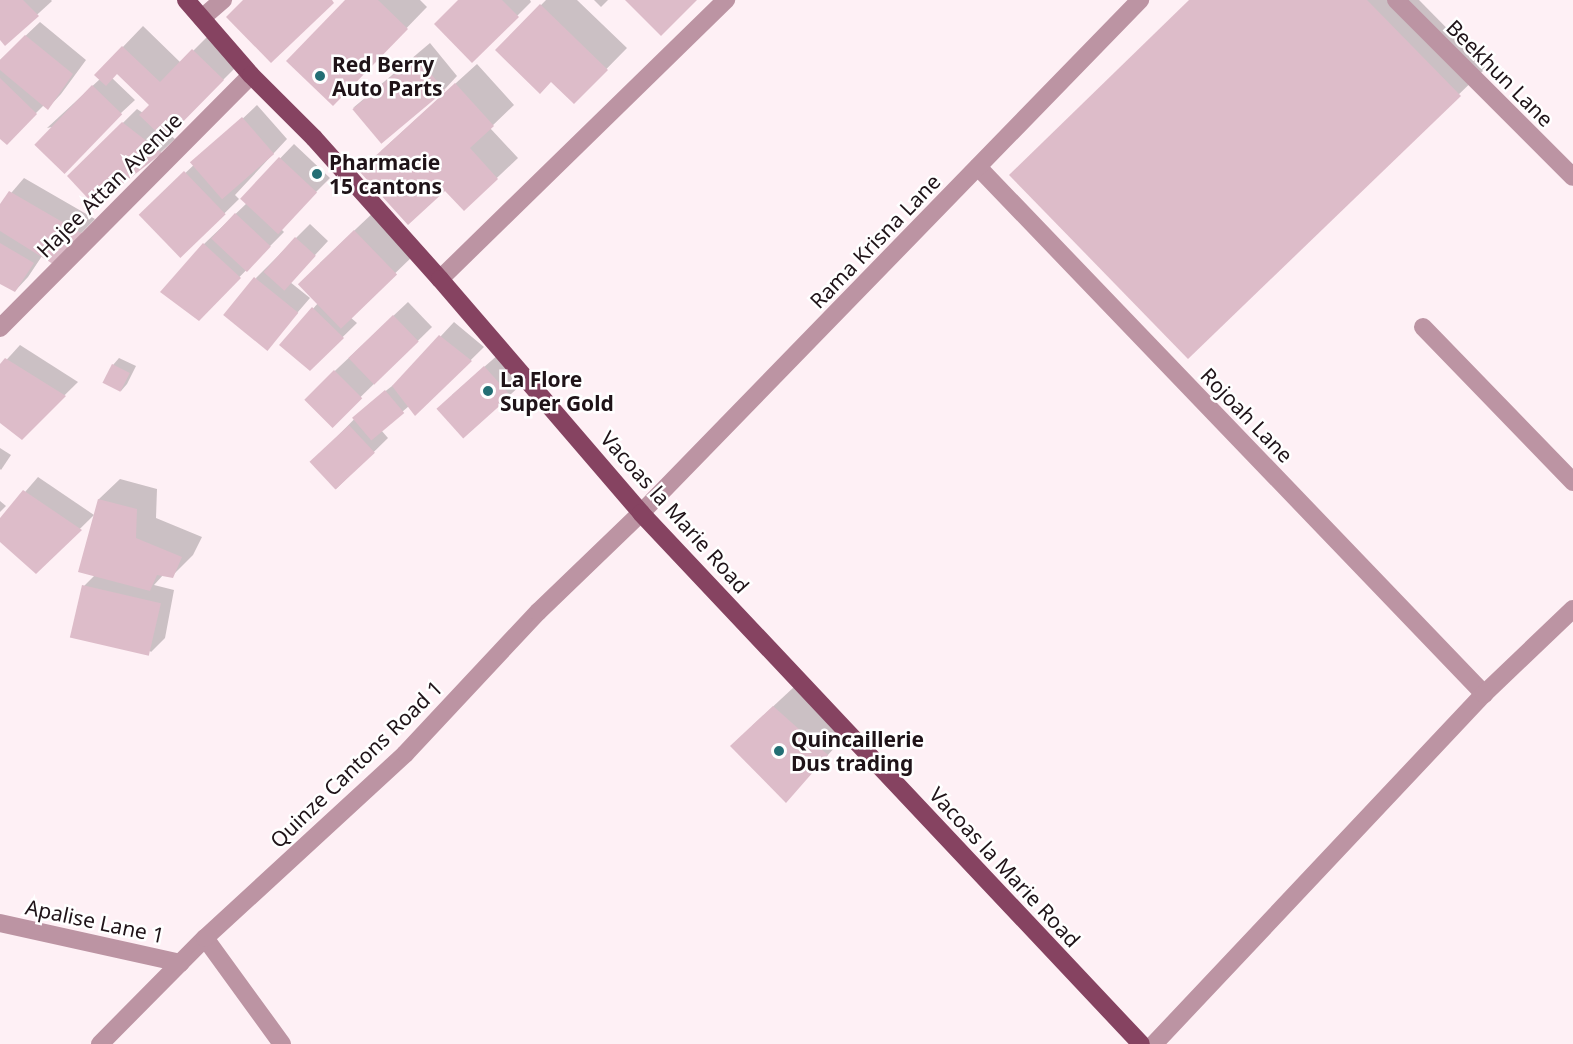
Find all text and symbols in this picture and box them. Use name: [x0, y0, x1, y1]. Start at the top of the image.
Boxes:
street label: Beekhun Lane: [1441, 14, 1559, 132]
place label: Red Berry Auto Parts: [332, 51, 443, 101]
marker: Red Berry Auto Parts: [313, 69, 327, 83]
street label: Hajee Attan Avenue: [31, 107, 187, 263]
place label: Pharmacie 15 cantons: [329, 149, 442, 199]
marker: Pharmacie 15 cantons: [310, 167, 324, 181]
street label: Rama Krisna Lane: [805, 169, 945, 313]
street label: Rojoah Lane: [1196, 362, 1298, 468]
place label: La Flore Super Gold: [500, 366, 614, 416]
marker: La Flore Super Gold: [481, 384, 495, 398]
street label: Vacoas la Marie Road: [596, 426, 754, 598]
street label: Quinze Cantons Road 1: [265, 675, 447, 853]
place label: Quincaillerie Dus trading: [791, 726, 924, 776]
marker: Quincaillerie Dus trading: [772, 744, 786, 758]
street label: Vacoas la Marie Road: [924, 782, 1086, 952]
street label: Apalise Lane 1: [23, 894, 167, 948]

